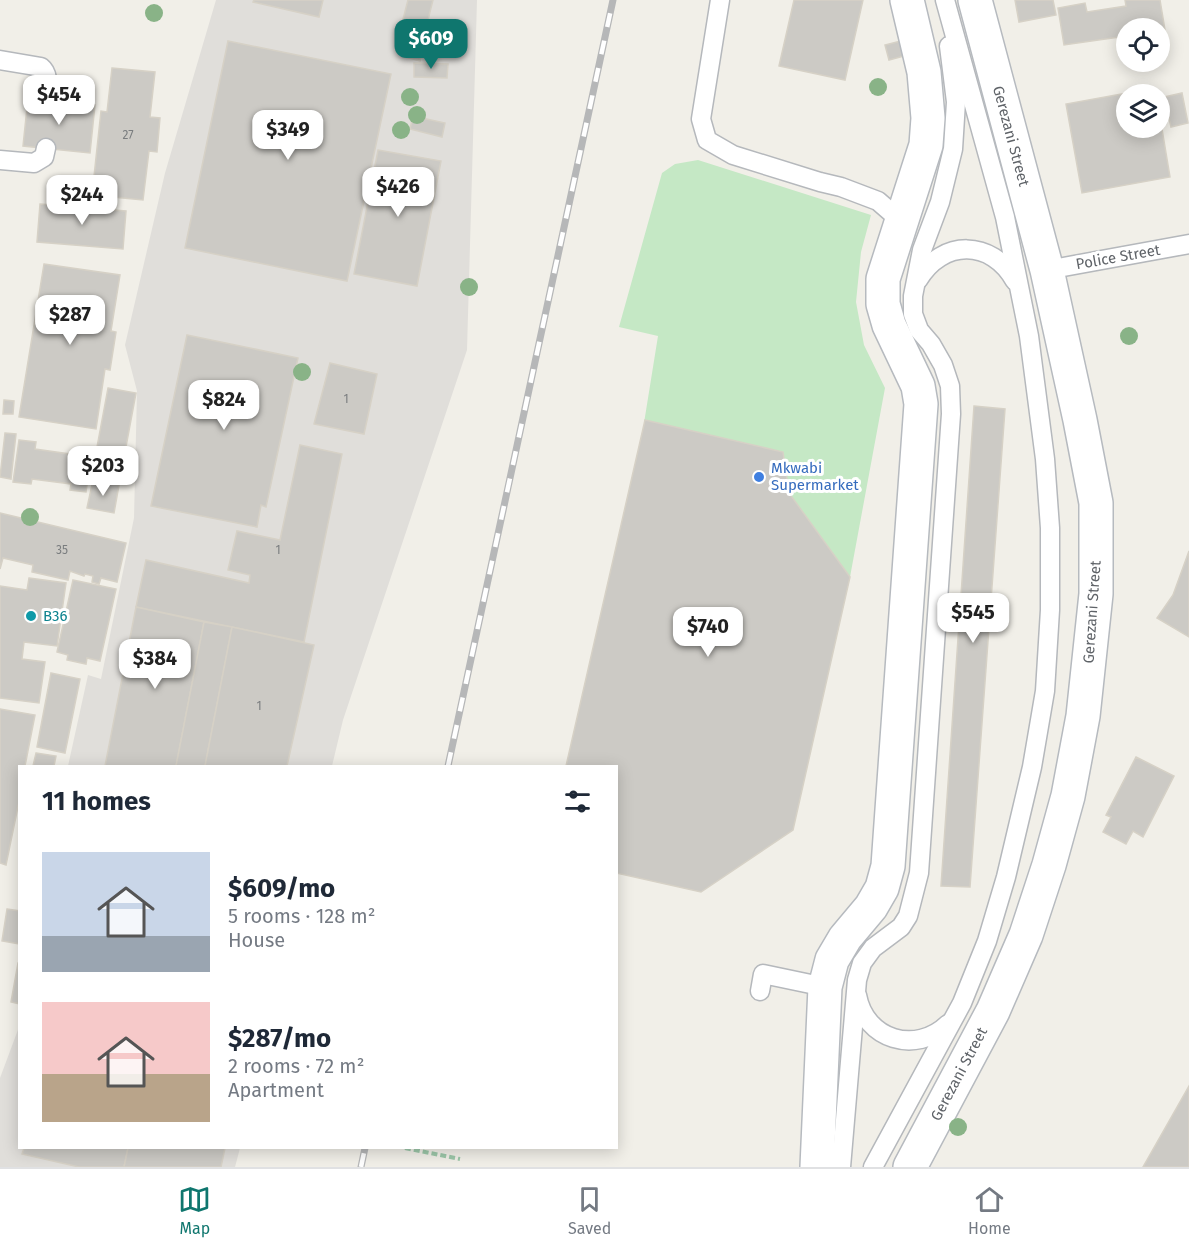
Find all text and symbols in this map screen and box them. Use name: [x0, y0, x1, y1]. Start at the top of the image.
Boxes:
map controls: [1116, 18, 1170, 138]
button: locate: [1116, 18, 1170, 72]
pin: $609: [395, 19, 467, 70]
text: $609: [409, 26, 453, 50]
pin: $454: [23, 75, 95, 126]
text: $454: [37, 82, 81, 106]
street label: Gerezani Street: [989, 84, 1033, 189]
button: layers: [1116, 84, 1170, 138]
pin: $349: [252, 110, 324, 161]
text: $349: [266, 117, 310, 141]
house number: 27: [122, 128, 134, 142]
pin: $426: [362, 167, 434, 218]
text: $426: [376, 174, 420, 198]
pin: $244: [46, 175, 118, 226]
text: $244: [60, 182, 104, 206]
street label: Police Street: [1074, 241, 1162, 273]
pin: $287: [34, 295, 106, 346]
text: $287: [49, 302, 91, 326]
pin: $824: [188, 380, 260, 431]
text: $824: [202, 387, 246, 411]
house number: 1: [343, 392, 349, 406]
pin: $203: [67, 446, 139, 497]
text: $203: [81, 453, 125, 477]
place label: Mkwabi Supermarket: [771, 459, 859, 494]
marker: Mkwabi Supermarket: [752, 470, 766, 484]
house number: 35: [56, 543, 68, 557]
house number: 1: [275, 543, 281, 557]
street label: Gerezani Street: [1079, 559, 1105, 664]
pin: $545: [937, 593, 1009, 644]
text: $545: [951, 600, 995, 624]
place label: B36: [43, 607, 68, 625]
pin: $740: [672, 607, 744, 658]
marker: B36: [24, 609, 38, 623]
text: $740: [687, 614, 729, 638]
pin: $384: [119, 639, 191, 690]
text: $384: [133, 646, 177, 670]
house number: 1: [256, 699, 262, 713]
icon: filters: [561, 785, 594, 818]
text: 11 homes: [42, 786, 151, 817]
text: $609/mo: [228, 873, 335, 904]
icon: home: [90, 876, 162, 948]
text: 5 rooms · 128 m²: [228, 904, 376, 928]
text: House: [228, 928, 285, 952]
text: $287/mo: [228, 1023, 331, 1054]
street label: Gerezani Street: [927, 1024, 991, 1124]
icon: home: [90, 1026, 162, 1098]
text: 2 rooms · 72 m²: [228, 1054, 364, 1078]
text: Apartment: [228, 1078, 324, 1102]
tab: Map: [178, 1183, 211, 1238]
tab: Saved: [568, 1183, 611, 1238]
tab: Home: [968, 1183, 1011, 1238]

